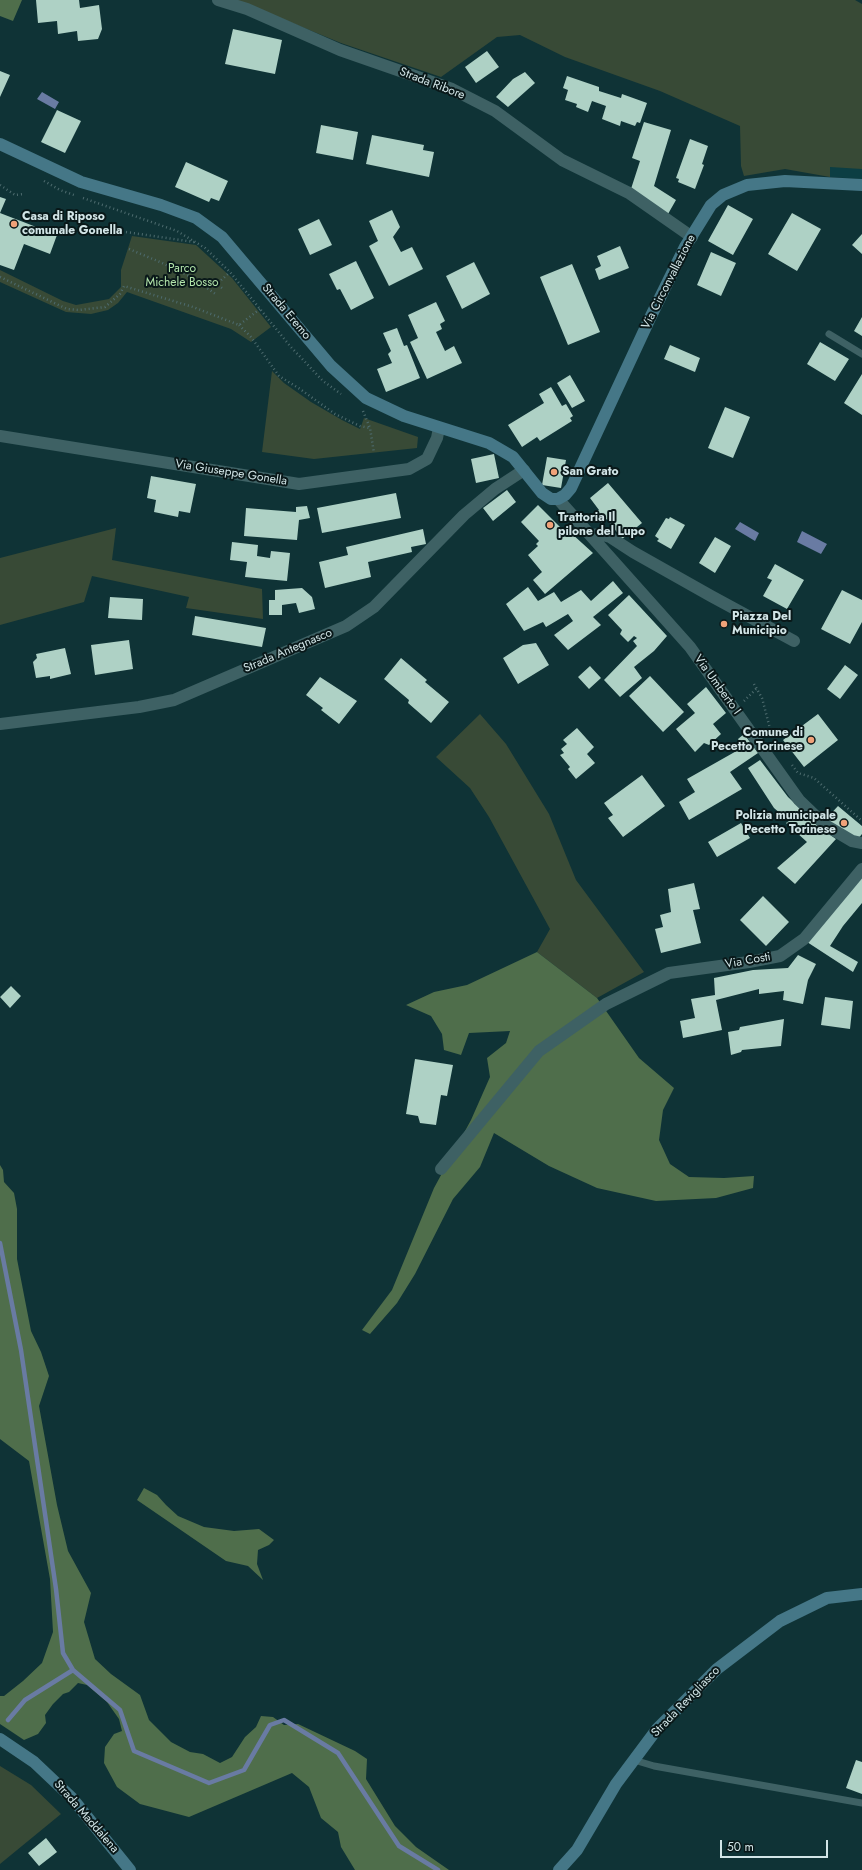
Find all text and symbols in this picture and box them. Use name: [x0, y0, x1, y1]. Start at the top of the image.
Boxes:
street label: Strada Ribore: [397, 65, 467, 103]
place label: Casa di Riposo comunale Gonella: [22, 210, 122, 238]
marker: Casa di Riposo comunale Gonella: [9, 219, 19, 229]
street label: Via Circonvallazione: [639, 232, 699, 332]
park label: Parco Michele Bosso: [145, 262, 219, 290]
street label: Strada Eremo: [259, 281, 313, 343]
street label: Via Giuseppe Gonella: [174, 457, 288, 489]
place label: San Grato: [562, 465, 619, 479]
marker: San Grato: [549, 467, 559, 477]
place label: Trattoria Il pilone del Lupo: [558, 511, 645, 539]
marker: Trattoria Il pilone del Lupo: [545, 520, 555, 530]
place label: Piazza Del Municipio: [732, 610, 791, 638]
marker: Piazza Del Municipio: [719, 619, 729, 629]
street label: Strada Antegnasco: [242, 626, 334, 676]
street label: Via Umberto I: [690, 652, 744, 718]
place label: Comune di Pecetto Torinese: [711, 726, 803, 754]
marker: Comune di Pecetto Torinese: [806, 735, 816, 745]
place label: Polizia municipale Pecetto Torinese: [735, 809, 836, 837]
marker: Polizia municipale Pecetto Torinese: [839, 818, 849, 828]
street label: Via Costi: [724, 950, 772, 972]
street label: Strada Revigliasco: [649, 1664, 723, 1740]
street label: Strada Maddalena: [51, 1778, 121, 1856]
scale bar: [722, 1832, 830, 1858]
text: 50 m: [727, 1838, 754, 1856]

